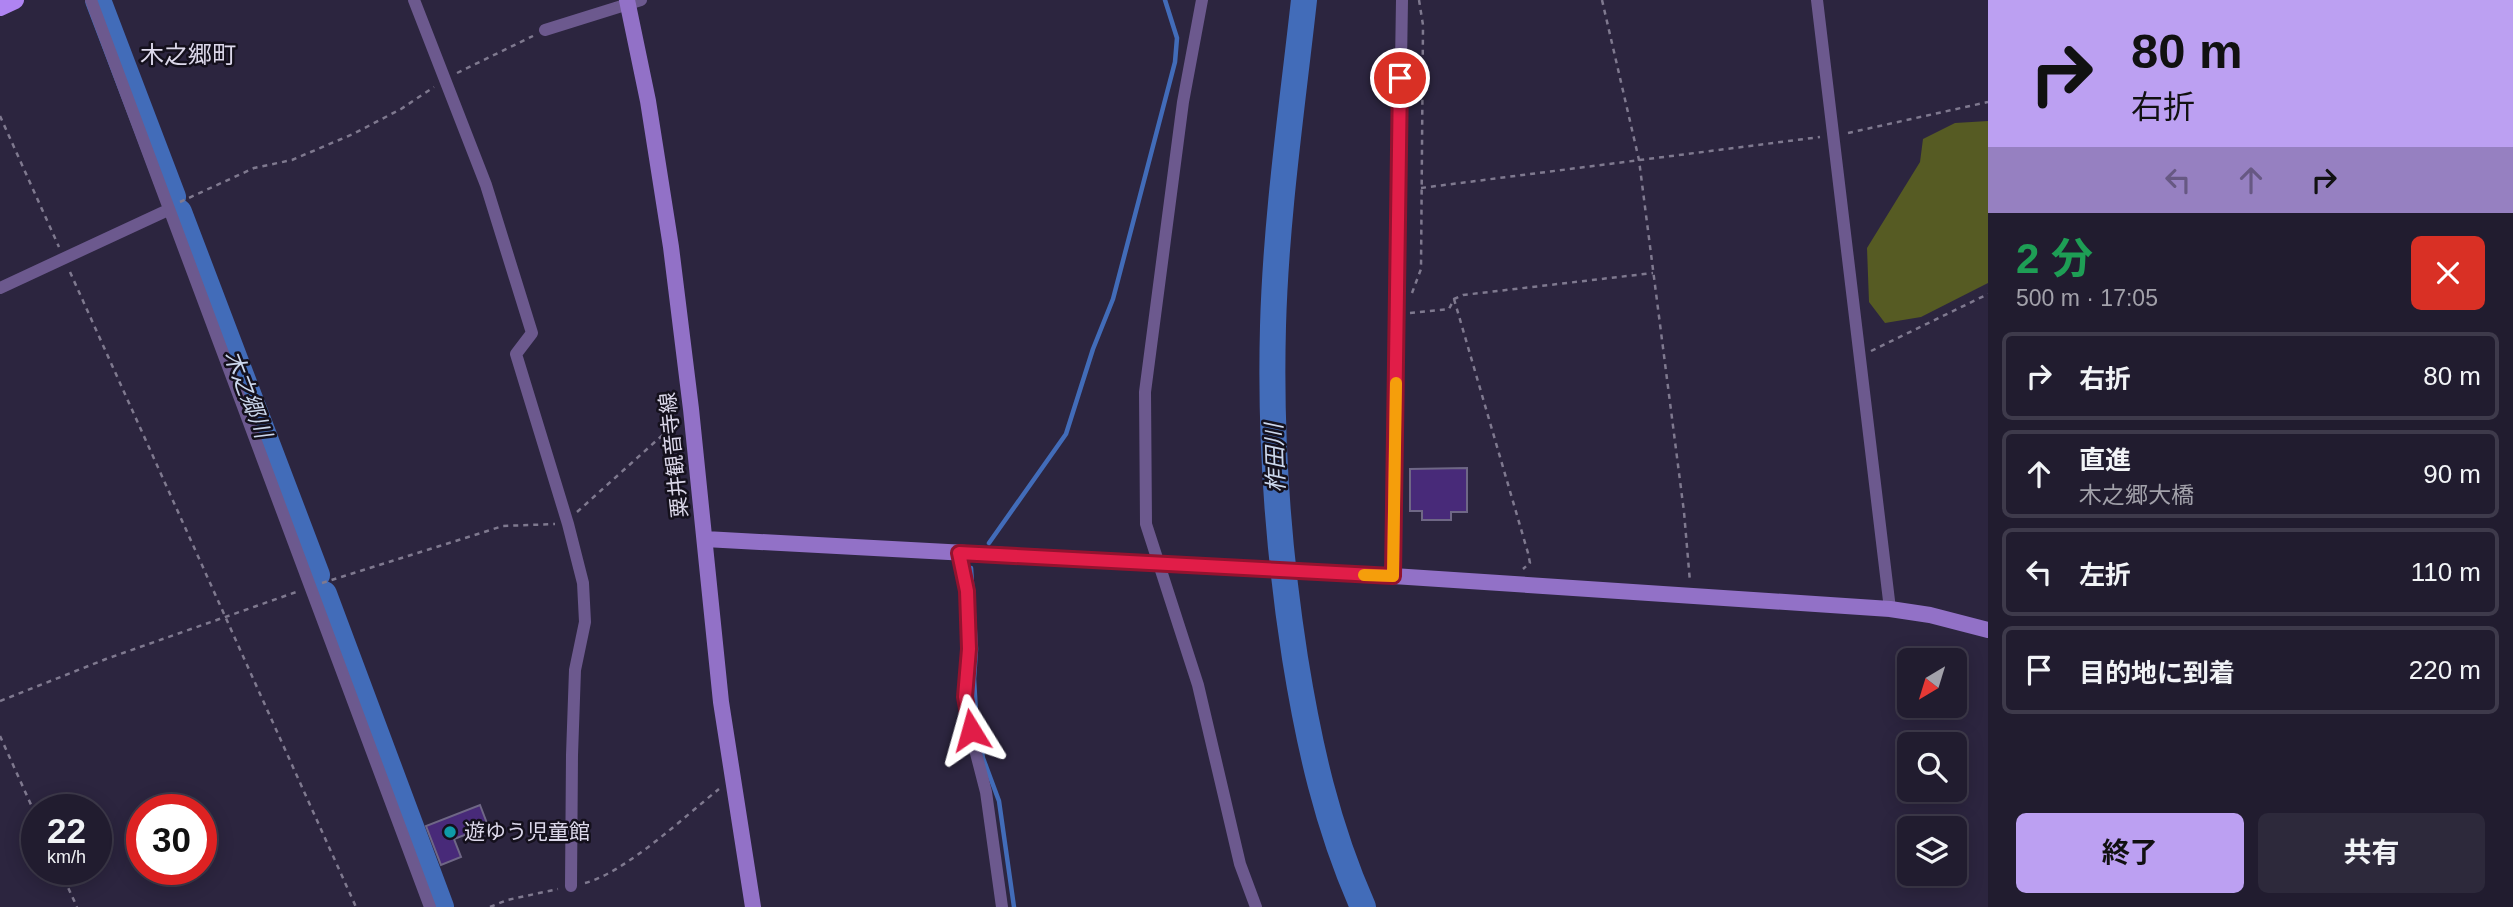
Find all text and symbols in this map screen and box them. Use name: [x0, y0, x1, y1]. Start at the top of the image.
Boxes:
text: 80 m: [2131, 24, 2243, 78]
icon: right: [2016, 28, 2107, 119]
district label: 木之郷町: [140, 41, 236, 68]
pin: [1370, 48, 1430, 108]
icon: arrive: [1381, 59, 1419, 97]
text: 右折: [2131, 89, 2195, 125]
icon: left: [2159, 161, 2197, 199]
icon: ahead: [2232, 161, 2270, 199]
icon: right: [2305, 161, 2343, 199]
text: 2 分: [2016, 235, 2093, 282]
button: close: [2411, 236, 2485, 310]
text: 500 m · 17:05: [2016, 285, 2158, 311]
water label: 木之郷川: [219, 346, 278, 444]
icon: right: [2020, 357, 2058, 395]
text: 80 m: [2423, 361, 2481, 391]
text: 右折: [2079, 364, 2131, 394]
street label: 粟井観音寺線: [655, 391, 692, 519]
water label: 柞田川: [1261, 420, 1289, 493]
text: 直進: [2079, 445, 2131, 475]
icon: ahead: [2020, 455, 2058, 493]
text: 90 m: [2423, 459, 2481, 489]
text: 木之郷大橋: [2079, 482, 2194, 508]
icon: left: [2020, 553, 2058, 591]
text: 110 m: [2411, 557, 2481, 587]
text: 左折: [2079, 560, 2131, 590]
north arrow: [1897, 648, 1967, 718]
map controls: [1897, 648, 1967, 886]
icon: arrive: [2020, 651, 2058, 689]
text: 220 m: [2409, 655, 2481, 685]
text: 目的地に到着: [2079, 658, 2235, 688]
position arrow: [934, 693, 1008, 767]
button: search: [1897, 732, 1967, 802]
speed limit sign: 30: [126, 794, 217, 885]
text: 22: [47, 811, 86, 850]
button: 終了: [2016, 813, 2244, 893]
button: 共有: [2258, 813, 2485, 893]
button: layers: [1897, 816, 1967, 886]
place label: 遊ゆう児童館: [464, 820, 590, 843]
marker: 遊ゆう児童館: [442, 824, 458, 840]
text: km/h: [47, 847, 86, 867]

